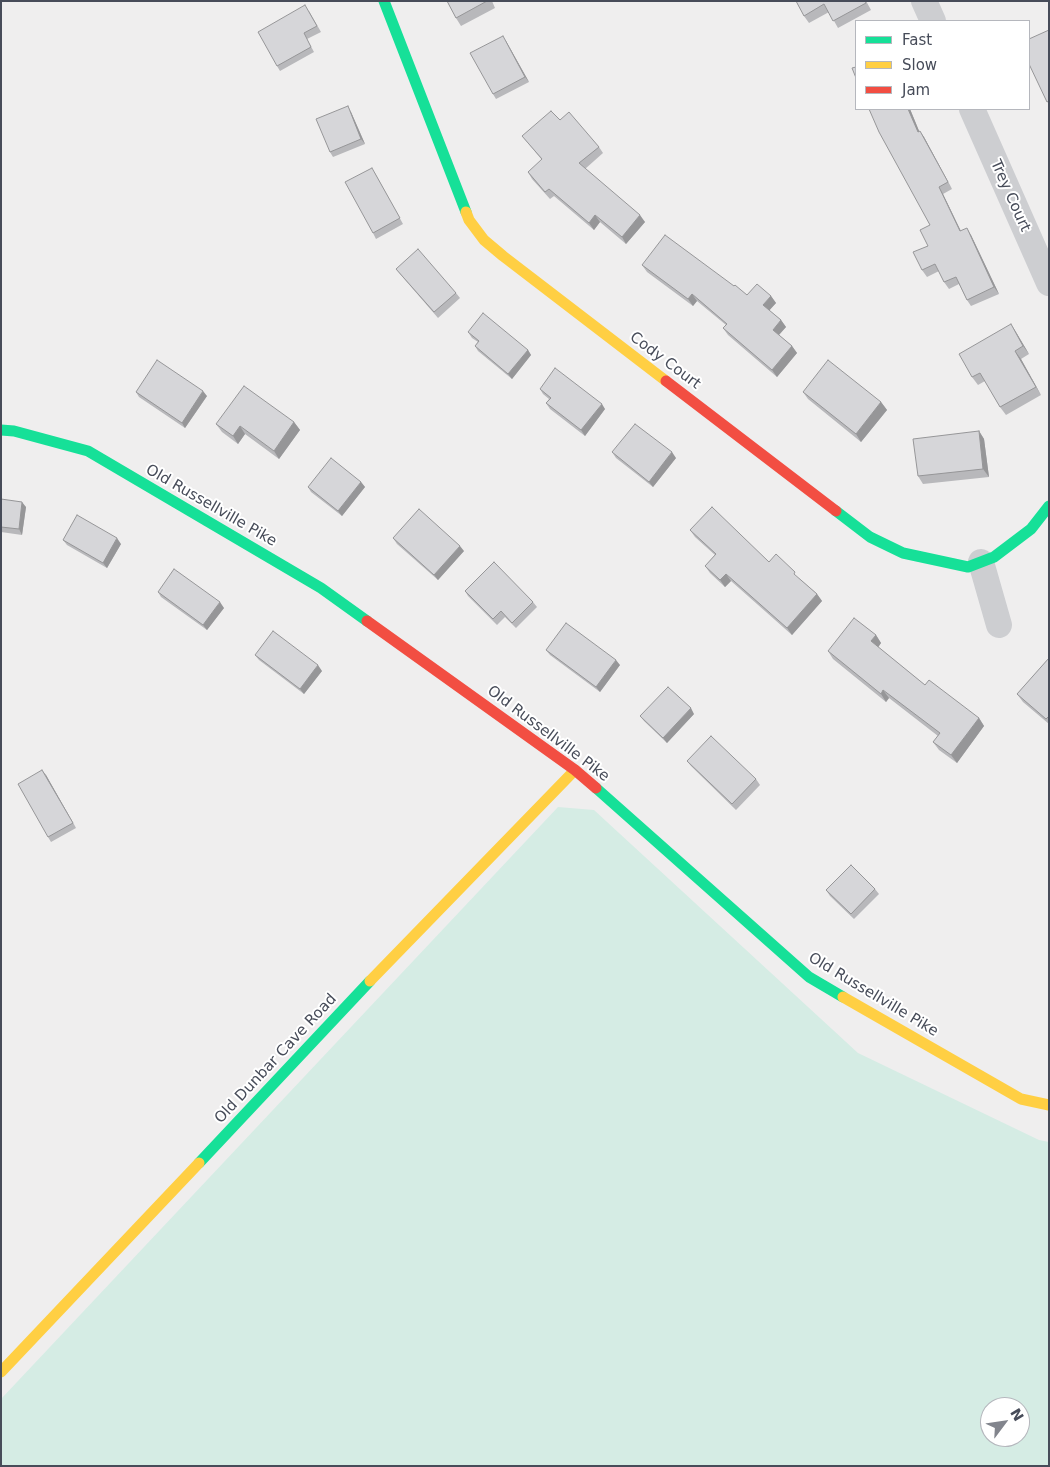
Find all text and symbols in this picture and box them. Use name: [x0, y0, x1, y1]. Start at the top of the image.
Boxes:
legend: [855, 20, 1030, 110]
text: Fast: [902, 31, 932, 49]
text: Slow: [902, 56, 937, 74]
text: Jam: [902, 81, 930, 99]
street label: Trey Court: [986, 157, 1034, 235]
street label: Cody Court: [626, 329, 704, 393]
street label: Old Russellville Pike: [142, 461, 280, 551]
street label: Old Russellville Pike: [483, 682, 613, 786]
street label: Old Russellville Pike: [805, 949, 941, 1041]
street label: Old Dunbar Cave Road: [211, 990, 341, 1128]
north arrow: [980, 1397, 1030, 1447]
text: N: [1007, 1406, 1027, 1424]

